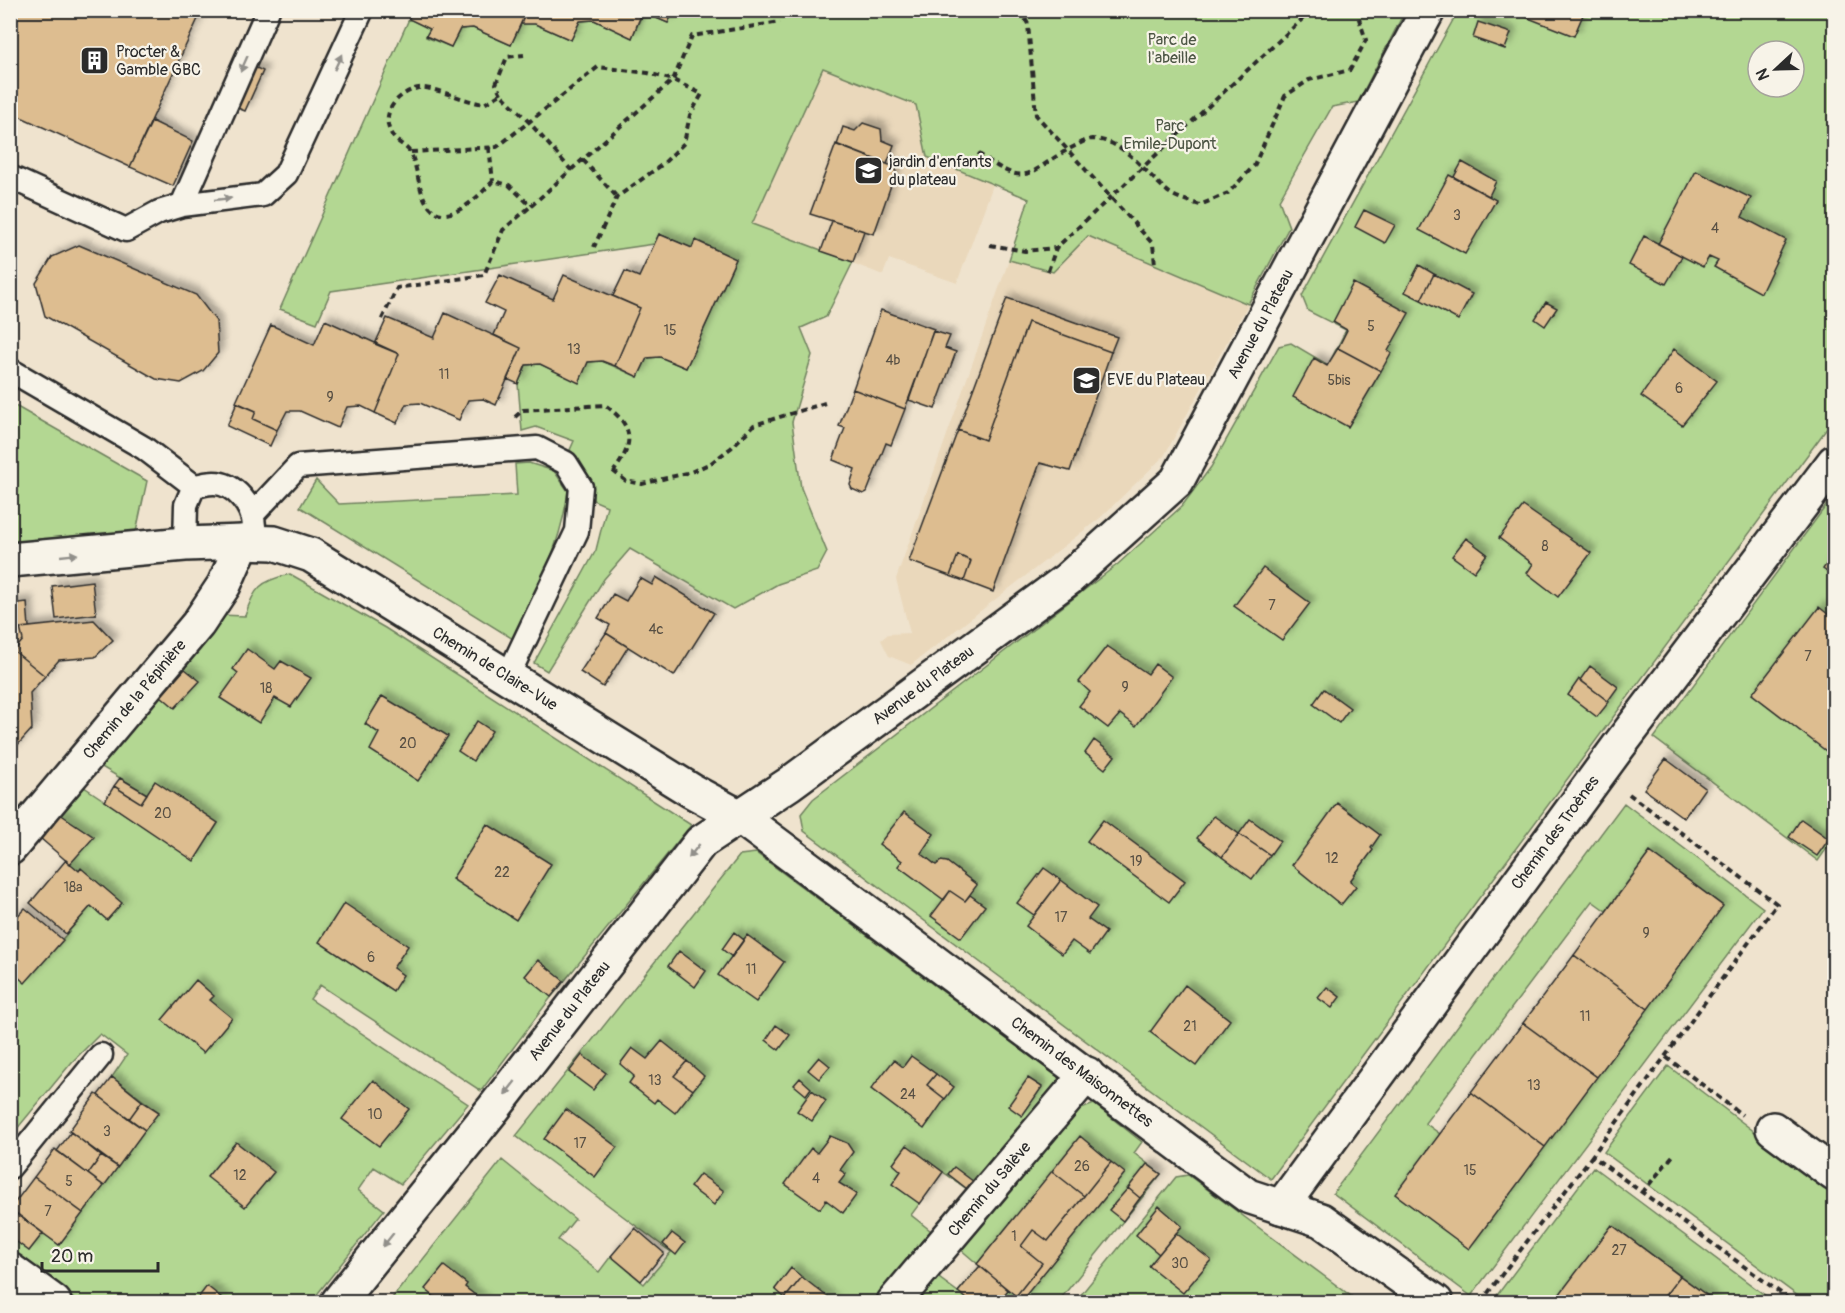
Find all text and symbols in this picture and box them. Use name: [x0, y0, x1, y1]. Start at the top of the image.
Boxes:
park label: Parc de l'abeille: [1148, 30, 1197, 68]
north arrow: [1746, 39, 1806, 99]
place label: Procter & Gamble GBC: [116, 42, 201, 80]
building icon: Procter & Gamble GBC: [79, 45, 111, 77]
one-way arrow: [333, 54, 342, 71]
one-way arrow: [239, 55, 248, 73]
text: N: [1752, 65, 1774, 83]
park label: Parc Emile-Dupont: [1124, 116, 1217, 154]
place label: jardin d'enfants du plateau: [888, 152, 992, 190]
school or university icon: jardin d'enfants du plateau: [852, 155, 884, 187]
one-way arrow: [213, 194, 232, 204]
house number: 3: [1453, 207, 1461, 224]
house number: 4: [1711, 220, 1719, 237]
street label: Avenue du Plateau: [1223, 266, 1298, 382]
house number: 5: [1367, 318, 1375, 335]
house number: 15: [663, 322, 677, 339]
house number: 13: [567, 341, 581, 358]
house number: 4b: [886, 352, 901, 369]
school or university icon: EVE du Plateau: [1070, 364, 1102, 396]
house number: 11: [439, 366, 449, 383]
place label: EVE du Plateau: [1107, 370, 1205, 390]
house number: 5bis: [1327, 372, 1351, 389]
house number: 6: [1675, 380, 1683, 397]
house number: 9: [326, 389, 334, 406]
house number: 8: [1541, 538, 1549, 555]
one-way arrow: [59, 550, 78, 560]
house number: 7: [1268, 597, 1276, 614]
house number: 4c: [648, 621, 664, 638]
street label: Chemin de Claire-Vue: [429, 623, 561, 715]
street label: Chemin de la Pépinière: [79, 635, 191, 763]
street label: Avenue du Plateau: [868, 641, 978, 729]
house number: 7: [1804, 648, 1812, 665]
house number: 9: [1121, 679, 1129, 696]
house number: 18: [260, 680, 272, 697]
house number: 20: [399, 735, 417, 752]
street label: Chemin des Troènes: [1507, 772, 1604, 894]
house number: 20: [154, 805, 172, 822]
one-way arrow: [687, 843, 700, 859]
house number: 12: [1325, 850, 1339, 867]
house number: 19: [1130, 853, 1142, 870]
house number: 22: [494, 864, 510, 881]
house number: 18a: [63, 879, 83, 896]
house number: 17: [1055, 909, 1068, 926]
house number: 9: [1642, 925, 1650, 942]
house number: 6: [367, 949, 375, 966]
street label: Avenue du Plateau: [524, 957, 615, 1065]
house number: 11: [746, 961, 756, 978]
house number: 11: [1580, 1008, 1590, 1025]
street label: Chemin des Maisonnettes: [1007, 1012, 1157, 1132]
house number: 21: [1183, 1018, 1197, 1035]
house number: 13: [648, 1072, 662, 1089]
house number: 13: [1527, 1077, 1541, 1094]
one-way arrow: [503, 1080, 516, 1096]
house number: 24: [900, 1086, 916, 1103]
house number: 10: [367, 1106, 383, 1123]
house number: 3: [103, 1123, 111, 1140]
house number: 17: [574, 1135, 587, 1152]
street label: Chemin du Salève: [944, 1137, 1036, 1241]
house number: 26: [1074, 1158, 1090, 1175]
house number: 15: [1463, 1162, 1477, 1179]
house number: 12: [233, 1167, 247, 1184]
house number: 4: [812, 1170, 820, 1187]
house number: 5: [65, 1173, 73, 1190]
house number: 7: [44, 1203, 52, 1220]
house number: 1: [1011, 1228, 1017, 1245]
one-way arrow: [382, 1232, 395, 1247]
scale bar: [42, 1235, 158, 1273]
house number: 27: [1611, 1242, 1627, 1259]
text: 20 m: [51, 1245, 93, 1268]
house number: 30: [1171, 1255, 1189, 1272]

